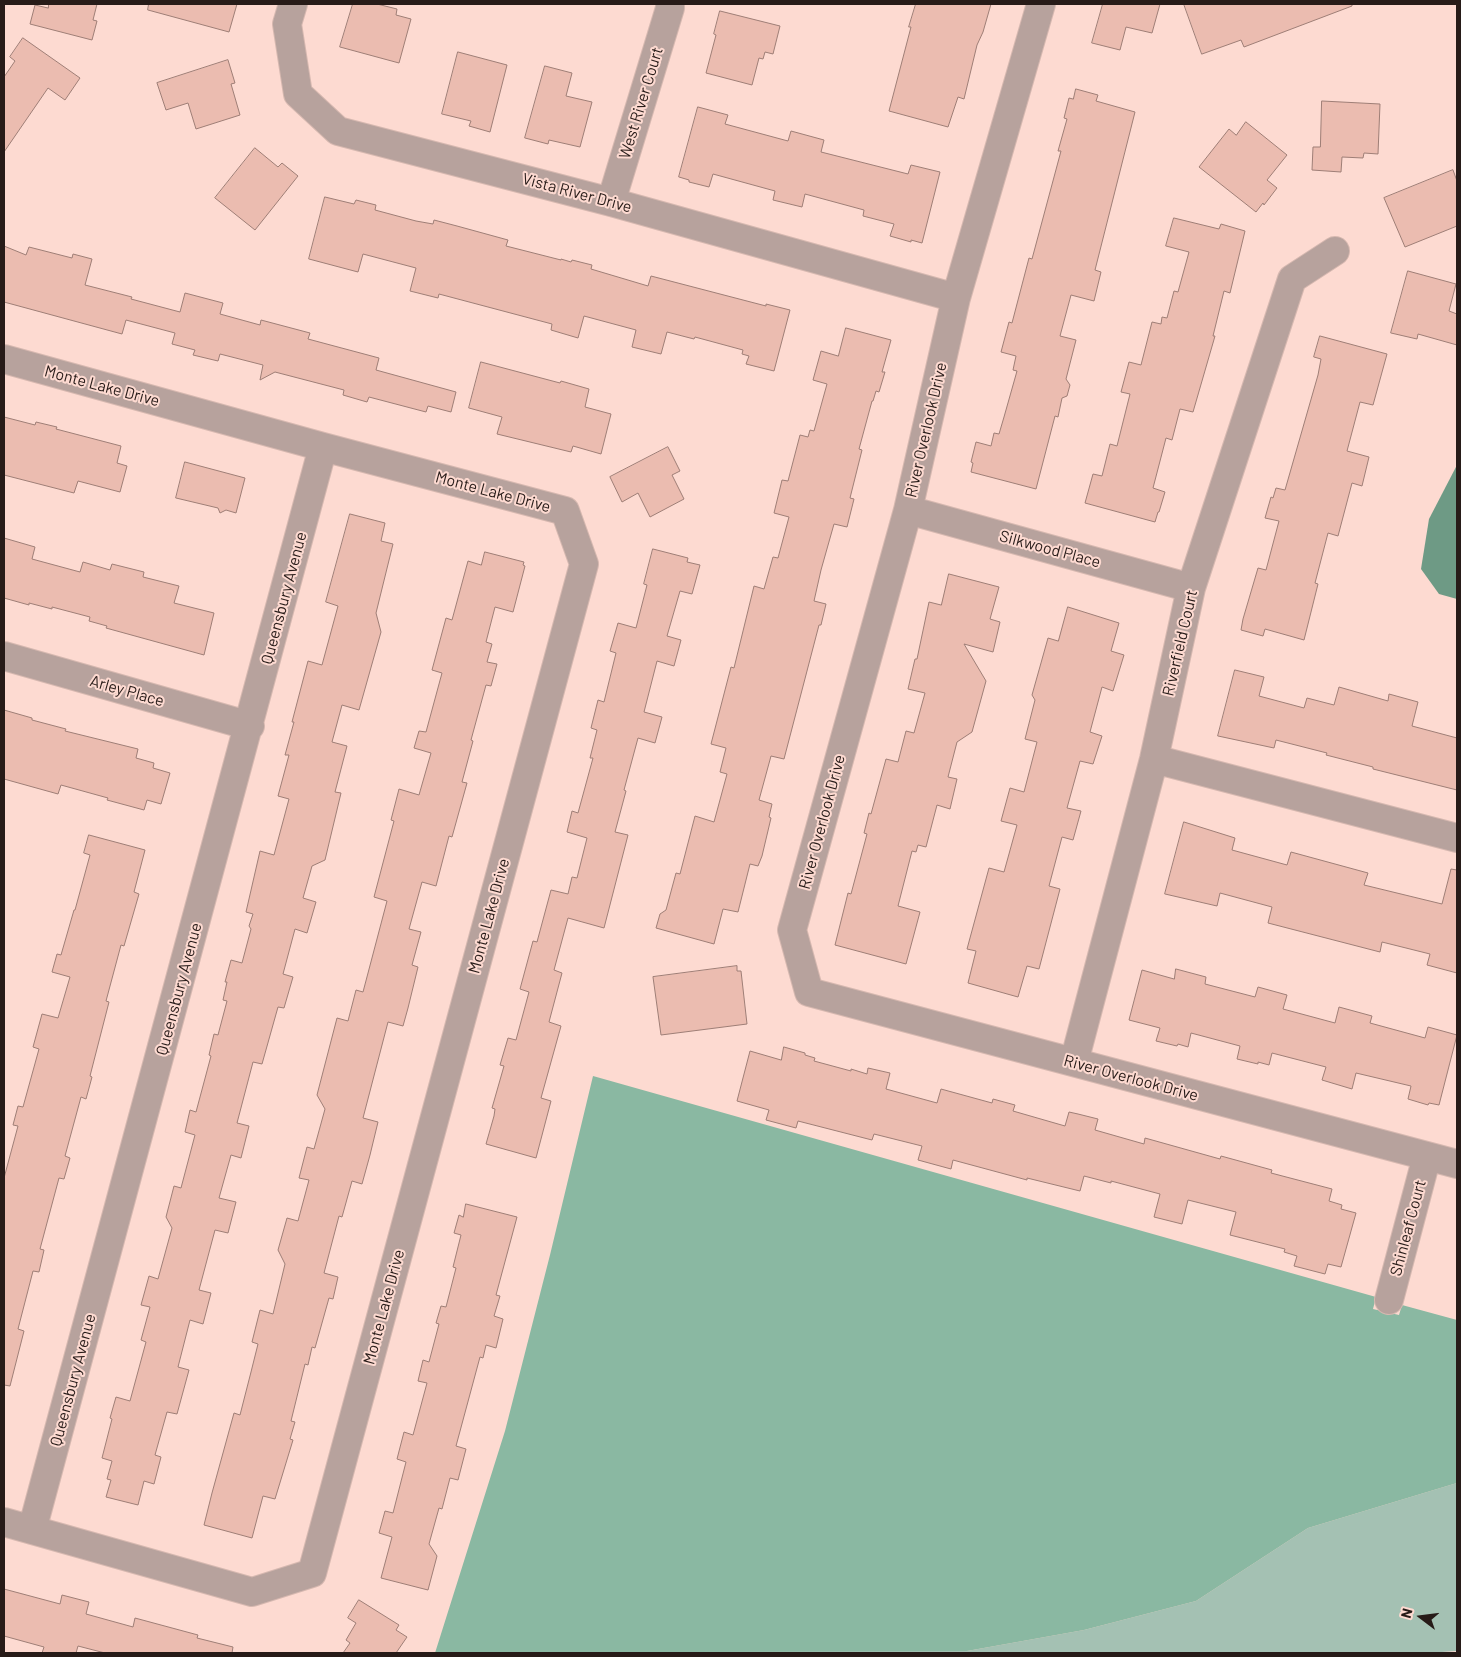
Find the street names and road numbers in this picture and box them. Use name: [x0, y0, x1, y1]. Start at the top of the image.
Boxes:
street label: West River Court: [615, 45, 667, 161]
street label: Vista River Drive: [520, 169, 634, 217]
street label: River Overlook Drive: [901, 360, 951, 500]
street label: Monte Lake Drive: [42, 361, 162, 411]
street label: Monte Lake Drive: [433, 467, 553, 517]
street label: Silkwood Place: [997, 526, 1103, 572]
street label: Queensbury Avenue: [257, 530, 311, 666]
street label: Riverfield Court: [1158, 588, 1202, 698]
street label: Arley Place: [88, 671, 166, 711]
street label: River Overlook Drive: [795, 753, 849, 891]
street label: Monte Lake Drive: [464, 856, 514, 976]
street label: Queensbury Avenue: [152, 921, 206, 1057]
street label: River Overlook Drive: [1062, 1051, 1200, 1105]
street label: Shinleaf Court: [1386, 1178, 1430, 1278]
street label: Monte Lake Drive: [359, 1247, 409, 1367]
street label: Queensbury Avenue: [46, 1312, 100, 1448]

